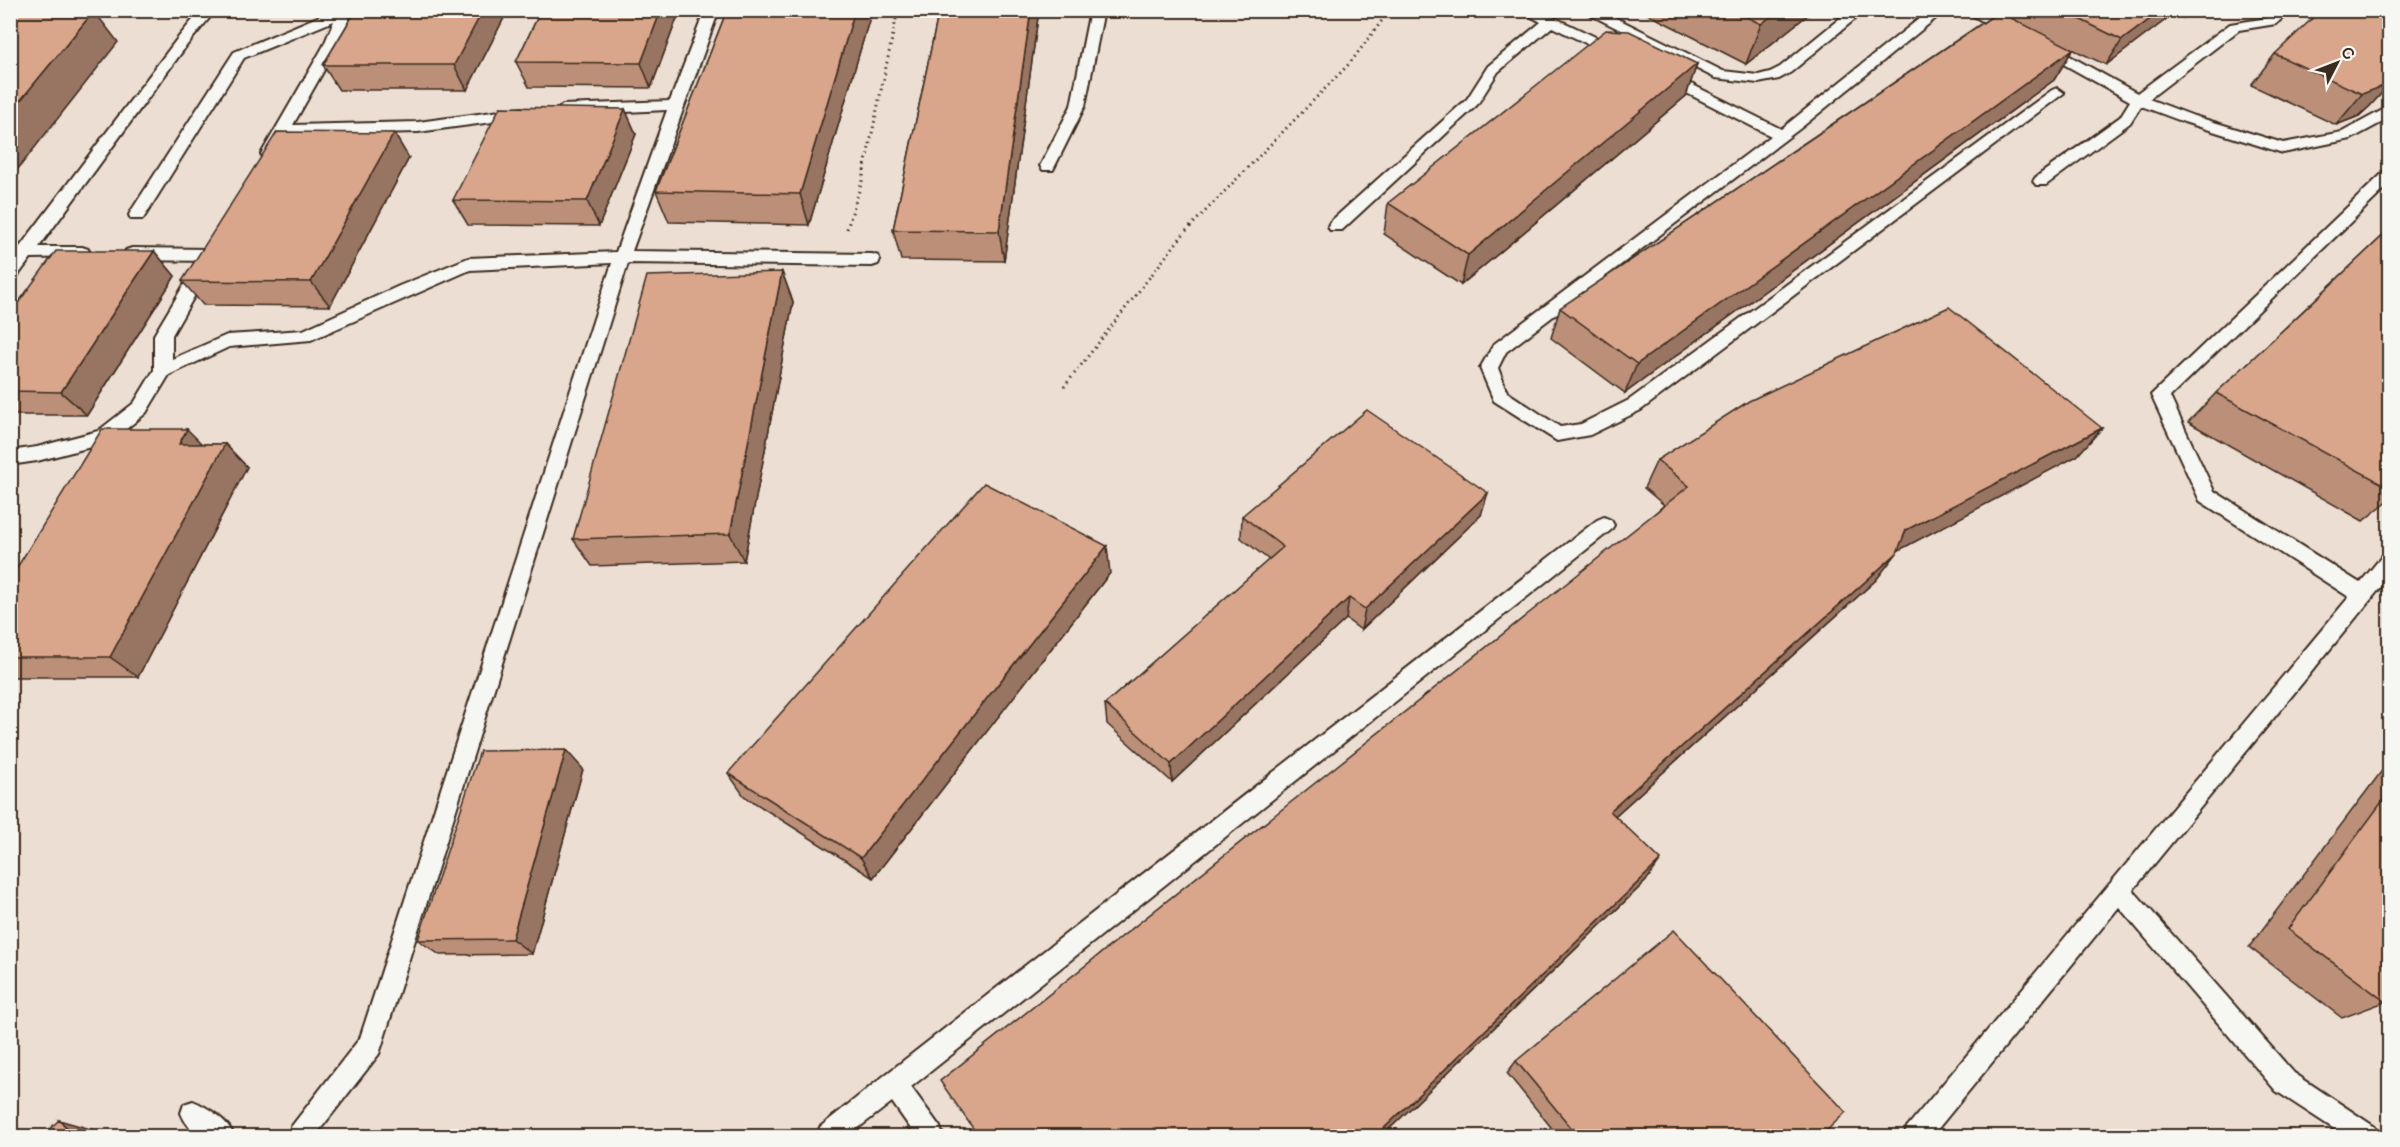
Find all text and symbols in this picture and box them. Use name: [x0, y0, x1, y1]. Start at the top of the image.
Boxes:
north arrow: [2307, 33, 2367, 93]
text: С: [2336, 43, 2358, 64]

